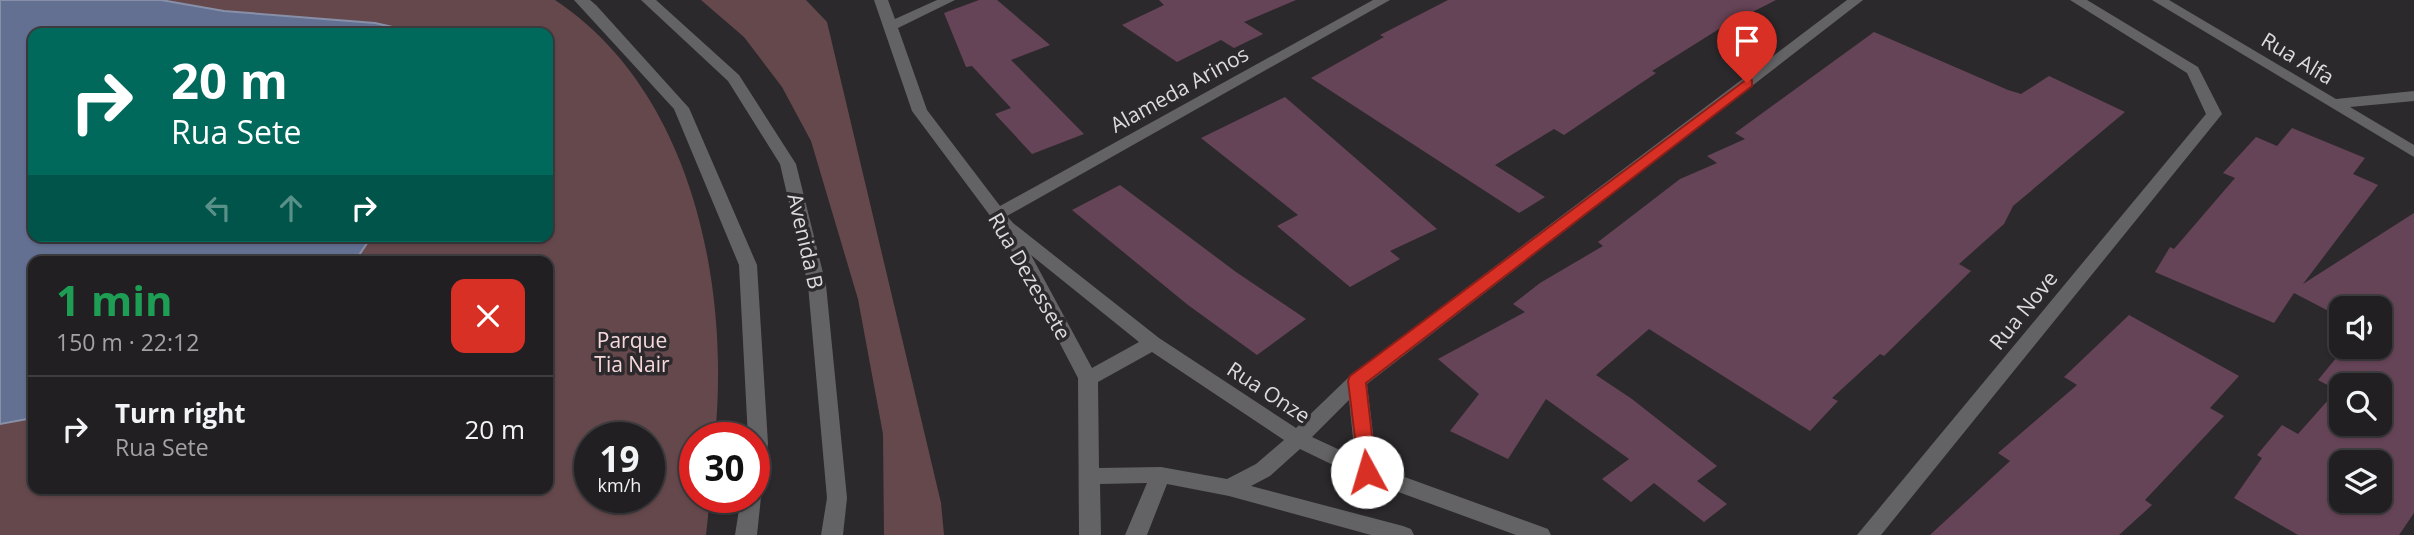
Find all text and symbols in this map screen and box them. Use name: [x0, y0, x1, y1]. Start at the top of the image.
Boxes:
pin: [1717, 11, 1777, 83]
icon: arrive: [1728, 22, 1766, 60]
street label: Rua Alfa: [2256, 25, 2340, 91]
street label: Alameda Arinos: [1105, 39, 1253, 139]
text: 20 m: [171, 47, 288, 113]
icon: right: [56, 56, 147, 147]
text: Rua Sete: [171, 110, 301, 153]
icon: left: [199, 189, 237, 227]
icon: ahead: [272, 189, 310, 227]
icon: right: [345, 189, 383, 227]
street label: Avenida B: [781, 190, 831, 292]
street label: Rua Dezessete: [982, 207, 1078, 345]
street label: Rua Nove: [1983, 265, 2063, 355]
text: 1 min: [56, 271, 173, 328]
button: close: [451, 279, 525, 353]
map controls: [2329, 296, 2392, 513]
button: sound: [2329, 296, 2392, 359]
text: 150 m · 22:12: [56, 326, 199, 358]
park label: Parque Tia Nair: [594, 326, 670, 378]
street label: Rua Onze: [1222, 355, 1316, 429]
button: search: [2329, 373, 2392, 436]
text: Turn right: [115, 395, 246, 431]
icon: right: [56, 410, 94, 448]
text: 20 m: [464, 411, 525, 447]
speed limit sign: 30: [679, 422, 770, 513]
text: Rua Sete: [115, 431, 209, 463]
text: 19: [599, 435, 640, 482]
position arrow: [1330, 435, 1404, 509]
button: layers: [2329, 450, 2392, 513]
text: km/h: [598, 473, 641, 497]

